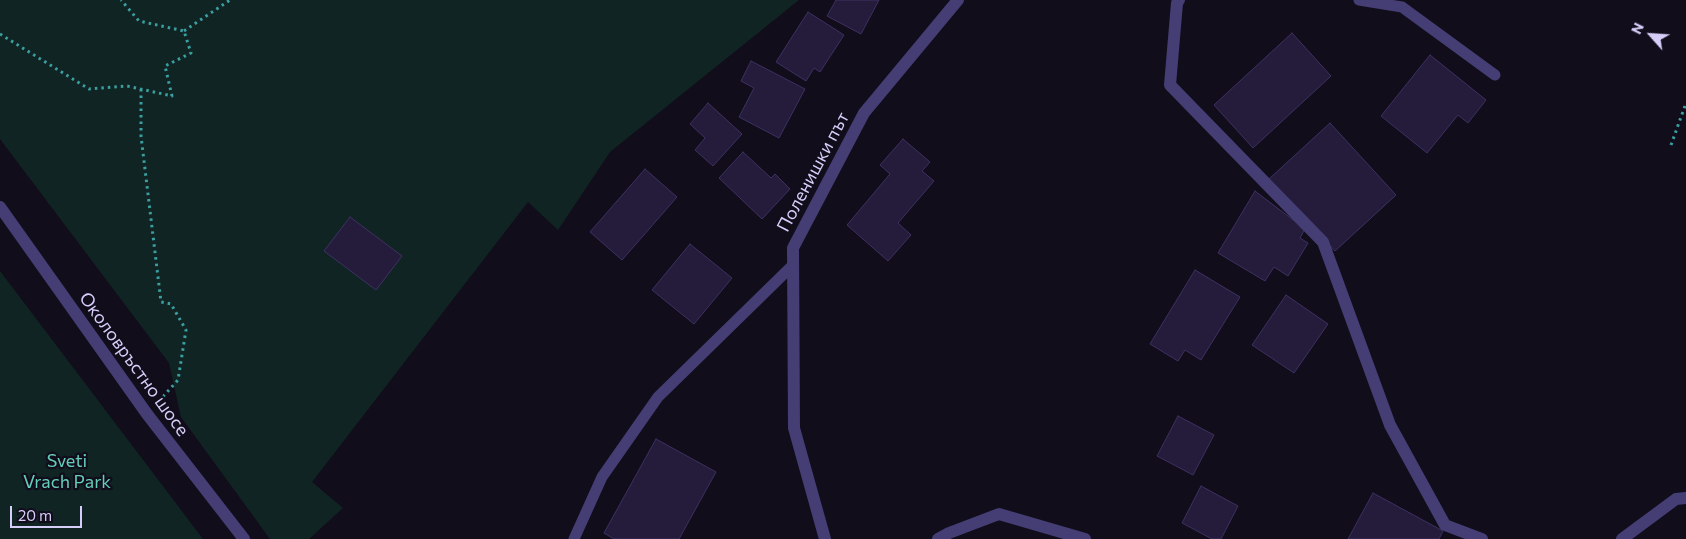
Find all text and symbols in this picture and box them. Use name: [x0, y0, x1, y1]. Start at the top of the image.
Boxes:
north arrow: [1626, 10, 1676, 60]
text: N: [1627, 20, 1647, 37]
street label: Поленишки път: [772, 108, 854, 236]
street label: Околовръстно шосе: [74, 288, 194, 440]
park label: Sveti Vrach Park: [23, 450, 111, 492]
scale bar: [12, 496, 85, 528]
text: 20 m: [18, 506, 52, 524]

